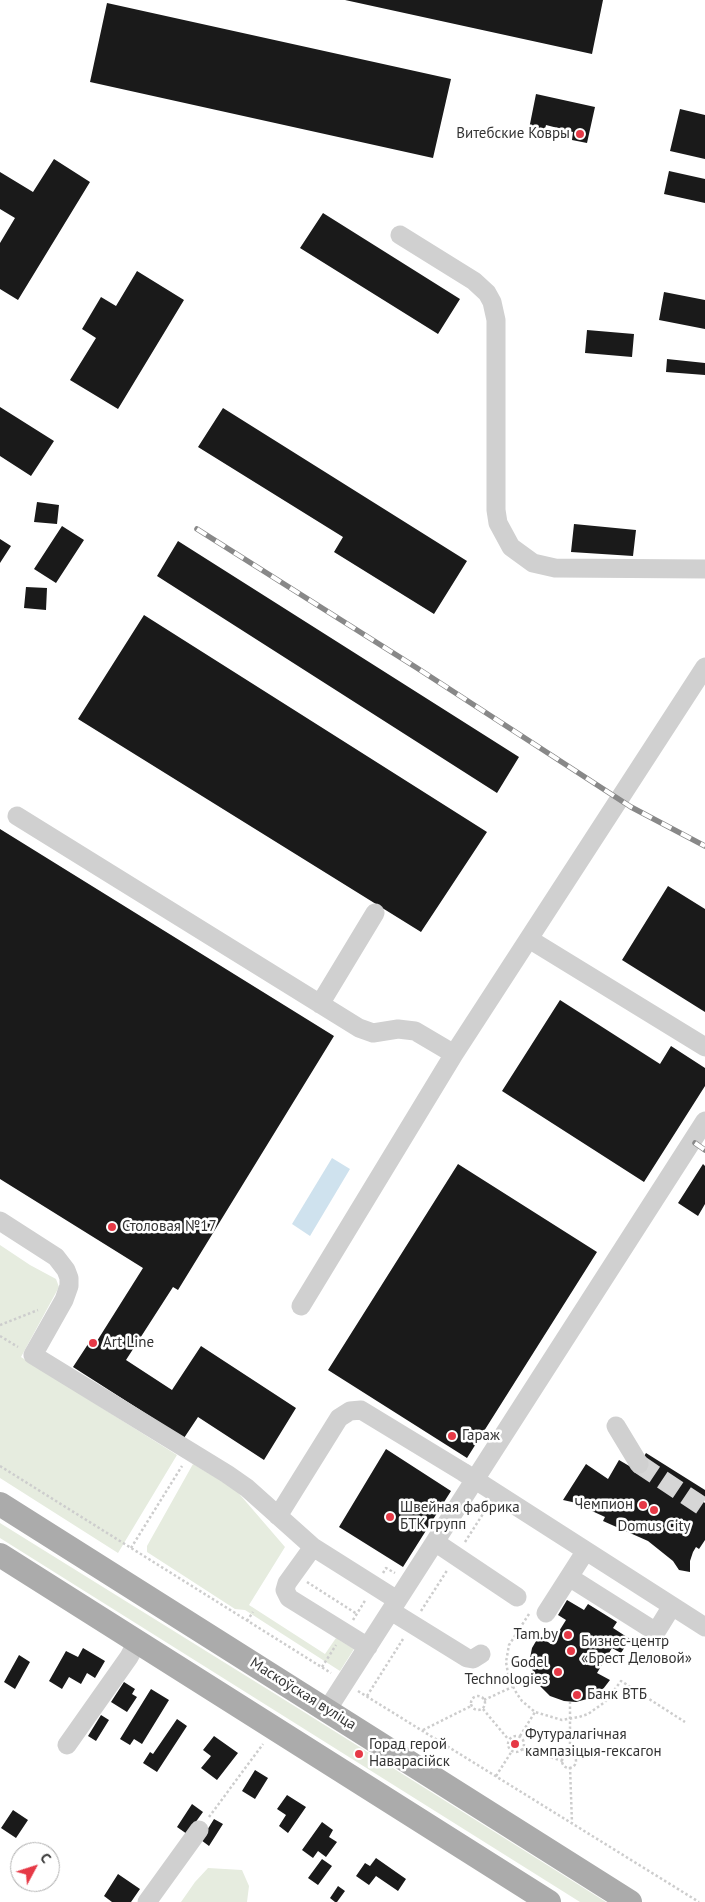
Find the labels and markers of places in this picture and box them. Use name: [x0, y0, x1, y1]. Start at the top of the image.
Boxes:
place label: Витебские Ковры: [456, 125, 570, 143]
marker: Витебские Ковры: [574, 128, 586, 140]
place label: Столовая №17: [122, 1218, 217, 1236]
marker: Столовая №17: [106, 1221, 118, 1233]
place label: Art Line: [103, 1334, 154, 1352]
marker: Art Line: [87, 1337, 99, 1349]
place label: Гараж: [462, 1427, 500, 1445]
marker: Гараж: [446, 1430, 458, 1442]
place label: Чемпион: [574, 1496, 633, 1514]
place label: Швейная фабрика БТК групп: [400, 1499, 520, 1534]
marker: Чемпион: [637, 1499, 649, 1511]
marker: Domus City: [648, 1504, 660, 1516]
marker: Швейная фабрика БТК групп: [384, 1511, 396, 1523]
place label: Domus City: [617, 1518, 691, 1536]
place label: Tam.by: [514, 1626, 558, 1644]
marker: Tam.by: [562, 1629, 574, 1641]
place label: Бизнес-центр «Брест Деловой»: [581, 1633, 692, 1668]
marker: Бизнес-центр «Брест Деловой»: [565, 1645, 577, 1657]
place label: Godel Technologies: [464, 1654, 548, 1689]
marker: Godel Technologies: [552, 1666, 564, 1678]
place label: Банк ВТБ: [587, 1686, 647, 1704]
marker: Банк ВТБ: [571, 1689, 583, 1701]
place label: Футуралагічная кампазіцыя-гексагон: [525, 1726, 662, 1761]
place label: Горад герой Наварасійск: [369, 1736, 450, 1771]
marker: Футуралагічная кампазіцыя-гексагон: [509, 1738, 521, 1750]
marker: Горад герой Наварасійск: [353, 1748, 365, 1760]

